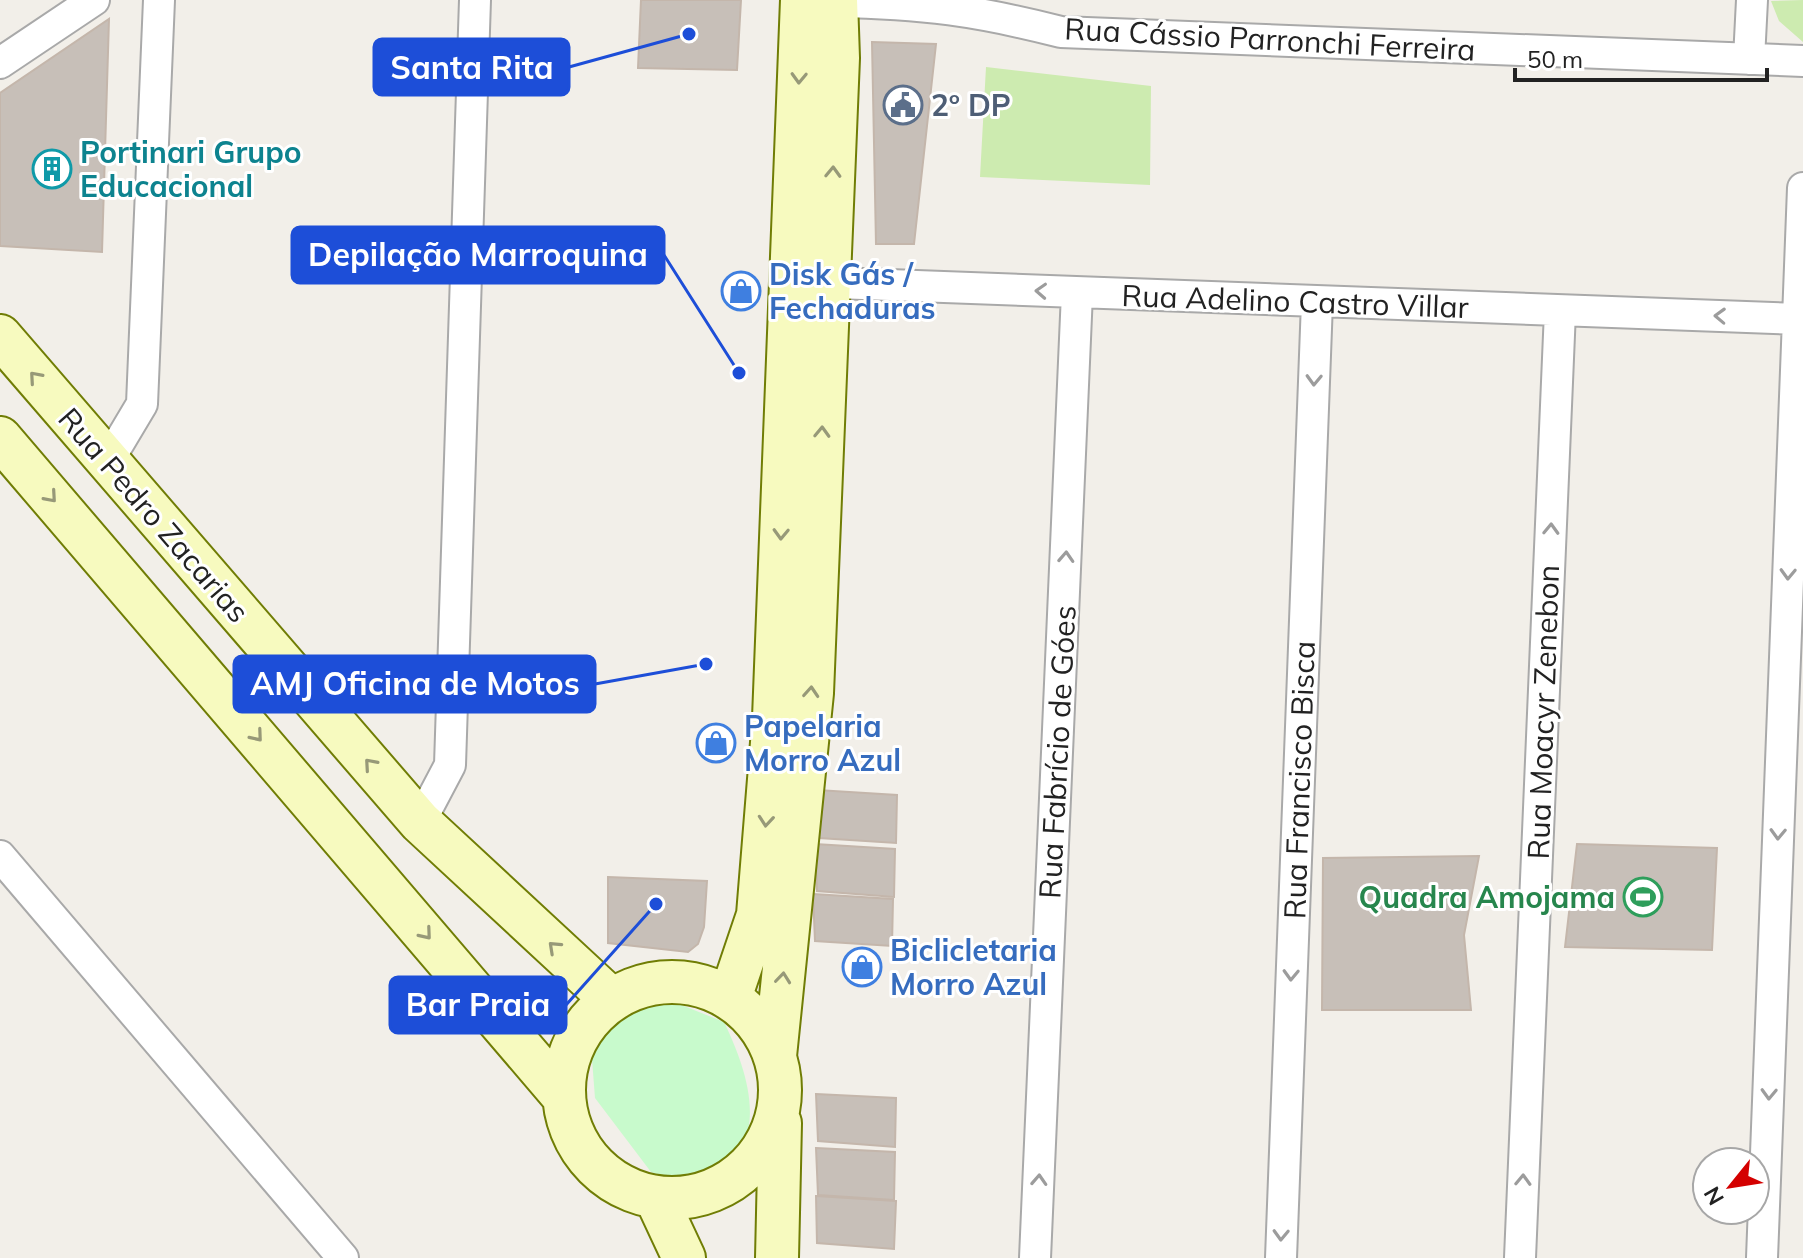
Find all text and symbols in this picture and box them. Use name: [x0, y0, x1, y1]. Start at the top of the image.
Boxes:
street label: Rua Cássio Parronchi Ferreira: [1064, 9, 1476, 69]
scale bar: [1515, 32, 1767, 82]
callout: Santa Rita: [374, 39, 569, 95]
text: 50 m: [1527, 44, 1583, 74]
text: Santa Rita: [390, 47, 554, 87]
one-way arrow: [791, 72, 808, 85]
public building icon: 2º DP: [882, 84, 924, 126]
place label: 2º DP: [931, 86, 1011, 124]
place label: Portinari Grupo Educacional: [80, 133, 302, 205]
building icon: Portinari Grupo Educacional: [31, 148, 73, 190]
one-way arrow: [825, 165, 842, 178]
callout: Depilação Marroquina: [292, 227, 664, 283]
text: Depilação Marroquina: [308, 234, 648, 274]
place label: Disk Gás / Fechaduras: [769, 255, 936, 327]
shop icon: Disk Gás / Fechaduras: [720, 270, 762, 312]
street label: Rua Adelino Castro Villar: [1121, 276, 1469, 326]
one-way arrow: [1034, 283, 1047, 300]
one-way arrow: [1713, 308, 1726, 325]
one-way arrow: [30, 371, 45, 386]
one-way arrow: [1305, 374, 1322, 387]
street label: Rua Pedro Zacarias: [50, 400, 258, 630]
one-way arrow: [814, 425, 831, 438]
one-way arrow: [42, 487, 56, 502]
one-way arrow: [1542, 522, 1559, 535]
one-way arrow: [773, 528, 790, 541]
one-way arrow: [1057, 550, 1074, 563]
street label: Rua Moacyr Zenebon: [1519, 564, 1567, 860]
one-way arrow: [1780, 568, 1797, 581]
street label: Rua Fabrício de Góes: [1030, 604, 1084, 900]
street label: Rua Francisco Bisca: [1275, 640, 1323, 920]
callout: AMJ Oficina de Motos: [234, 656, 595, 712]
text: AMJ Oficina de Motos: [250, 663, 580, 703]
one-way arrow: [803, 685, 820, 698]
place label: Papelaria Morro Azul: [744, 707, 901, 779]
shop icon: Papelaria Morro Azul: [695, 722, 737, 764]
one-way arrow: [247, 727, 262, 742]
one-way arrow: [365, 759, 380, 774]
one-way arrow: [757, 815, 774, 828]
one-way arrow: [1770, 828, 1787, 841]
sports icon: Quadra Amojama: [1622, 876, 1664, 918]
place label: Quadra Amojama: [1359, 878, 1615, 916]
one-way arrow: [416, 925, 431, 940]
place label: Biclicletaria Morro Azul: [890, 931, 1057, 1003]
one-way arrow: [549, 942, 564, 956]
shop icon: Biclicletaria Morro Azul: [841, 946, 883, 988]
one-way arrow: [1283, 969, 1300, 982]
one-way arrow: [774, 971, 791, 984]
callout: Bar Praia: [390, 977, 566, 1033]
text: Bar Praia: [406, 984, 550, 1024]
one-way arrow: [1760, 1088, 1777, 1101]
north arrow: [1691, 1146, 1771, 1226]
one-way arrow: [1030, 1173, 1047, 1186]
one-way arrow: [1515, 1173, 1532, 1186]
text: N: [1697, 1182, 1730, 1210]
one-way arrow: [1273, 1229, 1290, 1242]

